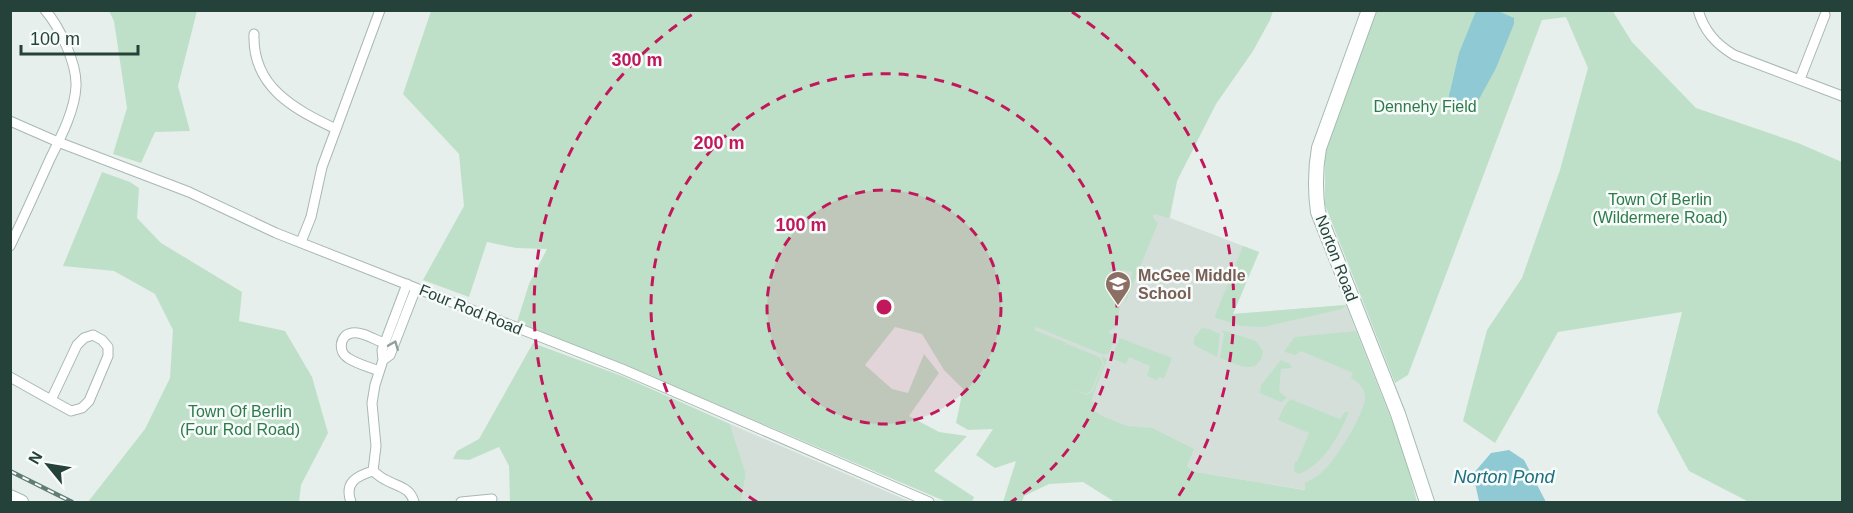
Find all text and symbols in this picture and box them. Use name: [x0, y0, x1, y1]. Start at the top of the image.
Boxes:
scale bar: [21, 18, 138, 56]
text: 100 m: [30, 29, 80, 49]
text: 300 m: [611, 50, 663, 70]
park label: Dennehy Field: [1373, 98, 1477, 115]
text: 200 m: [693, 133, 745, 153]
park label: Town Of Berlin (Wildermere Road): [1592, 191, 1728, 226]
street label: Norton Road: [1312, 213, 1361, 304]
text: 100 m: [775, 215, 827, 235]
place label: McGee Middle School: [1138, 267, 1246, 302]
school or university icon: McGee Middle School: [1103, 269, 1133, 307]
street label: Four Rod Road: [417, 281, 525, 338]
centre of rings: [874, 297, 894, 317]
one-way arrow: [387, 340, 399, 351]
park label: Town Of Berlin (Four Rod Road): [180, 403, 300, 438]
north arrow: [18, 435, 78, 495]
text: N: [25, 448, 46, 467]
water label: Norton Pond: [1453, 467, 1556, 487]

